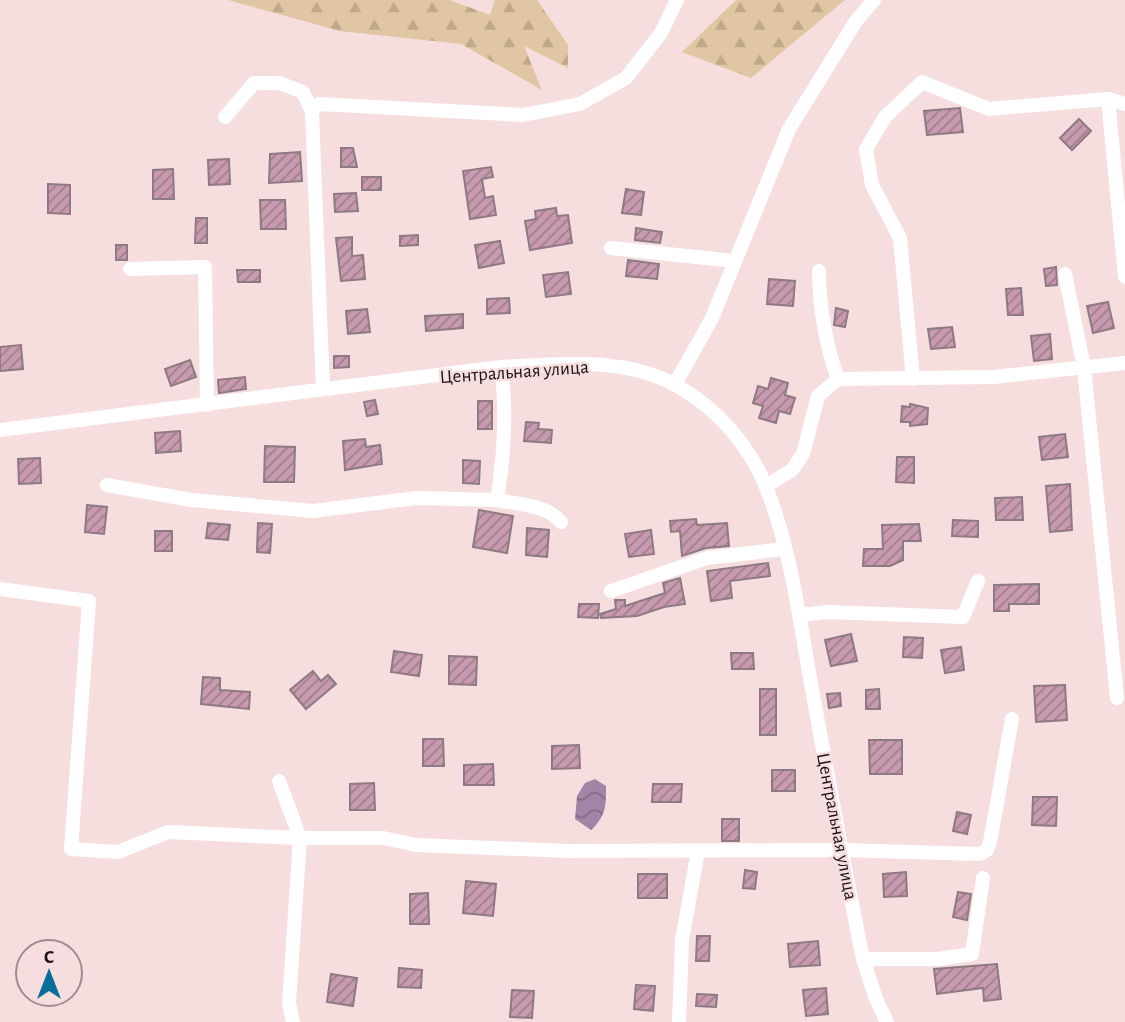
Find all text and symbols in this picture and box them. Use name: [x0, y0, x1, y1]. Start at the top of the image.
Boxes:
street label: Центральная улица: [439, 358, 590, 387]
street label: Центральная улица: [813, 751, 860, 902]
north arrow: [14, 938, 84, 1008]
text: С: [44, 948, 54, 967]

